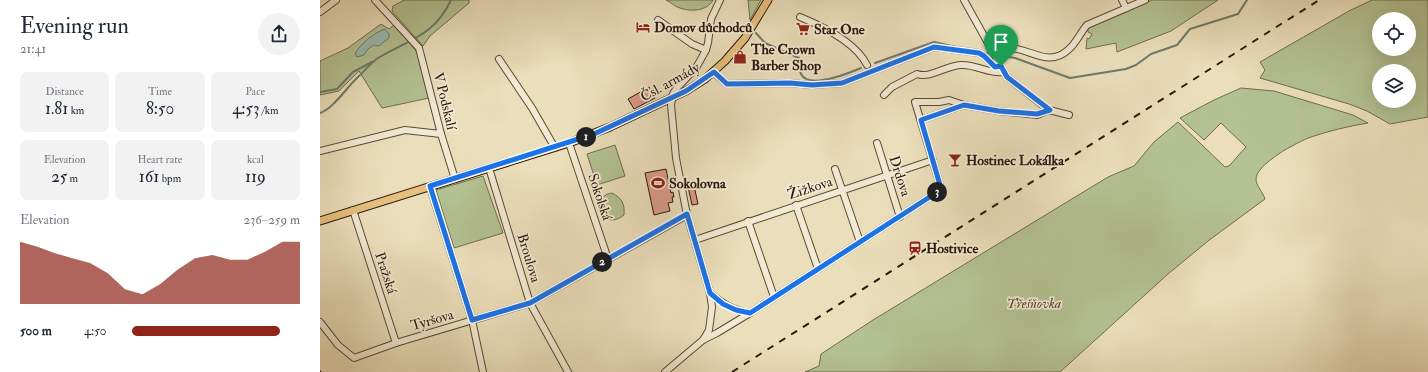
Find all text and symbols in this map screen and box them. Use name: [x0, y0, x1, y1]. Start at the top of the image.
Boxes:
text: Evening run: [20, 12, 129, 40]
map controls: [1372, 12, 1416, 108]
button: locate: [1372, 12, 1416, 56]
button: share: [258, 13, 300, 55]
hotel icon: Domov důchodců: [635, 19, 651, 35]
place label: Domov důchodců: [654, 19, 753, 36]
supermarket icon: Star One: [795, 21, 811, 37]
place label: Star One: [814, 21, 865, 38]
pin: [984, 25, 1018, 66]
icon: arrive: [990, 31, 1012, 53]
text: 21:41: [20, 41, 46, 57]
place label: The Crown Barber Shop: [750, 41, 821, 75]
shop icon: The Crown Barber Shop: [732, 49, 748, 65]
street label: Čsl. armády: [637, 58, 704, 106]
button: layers: [1372, 64, 1416, 108]
street label: V Podskalí: [430, 70, 461, 133]
text: Distance: [45, 85, 84, 98]
text: Time: [148, 85, 172, 98]
text: Pace: [245, 85, 265, 98]
text: 1.81: [45, 98, 68, 119]
text: 8:50: [146, 98, 174, 119]
text: 4:53: [232, 98, 260, 119]
text: km: [68, 104, 84, 117]
text: /km: [260, 104, 278, 117]
pin: 1: [576, 127, 596, 147]
text: 1: [584, 130, 588, 143]
bar icon: Hostinec Lokálka: [947, 152, 963, 168]
place label: Hostinec Lokálka: [966, 152, 1065, 169]
text: Elevation: [44, 153, 86, 166]
text: Heart rate: [138, 153, 182, 166]
text: kcal: [247, 153, 264, 166]
street label: Drdova: [885, 154, 915, 199]
text: 25: [51, 166, 67, 187]
text: 161: [139, 166, 159, 187]
text: 119: [245, 166, 266, 187]
street label: Sokolská: [584, 171, 616, 223]
text: m: [67, 172, 78, 185]
text: bpm: [159, 172, 181, 185]
street label: Žižkova: [785, 172, 835, 203]
sports icon: Sokolovna: [650, 175, 666, 191]
place label: Sokolovna: [669, 175, 727, 192]
pin: 3: [927, 182, 947, 202]
text: 3: [935, 185, 939, 198]
text: Elevation: [20, 212, 70, 228]
text: 236–259 m: [244, 212, 300, 228]
street label: Broulova: [514, 232, 545, 285]
station icon: Hostivice: [907, 240, 923, 256]
place label: Hostivice: [926, 240, 978, 257]
street label: Pražská: [371, 250, 401, 296]
pin: 2: [592, 252, 612, 272]
text: 2: [599, 255, 605, 268]
park label: Třešňovka: [1007, 295, 1062, 312]
street label: Tyršova: [409, 306, 456, 335]
text: 500 m: [20, 323, 52, 339]
text: 4:50: [84, 323, 107, 339]

